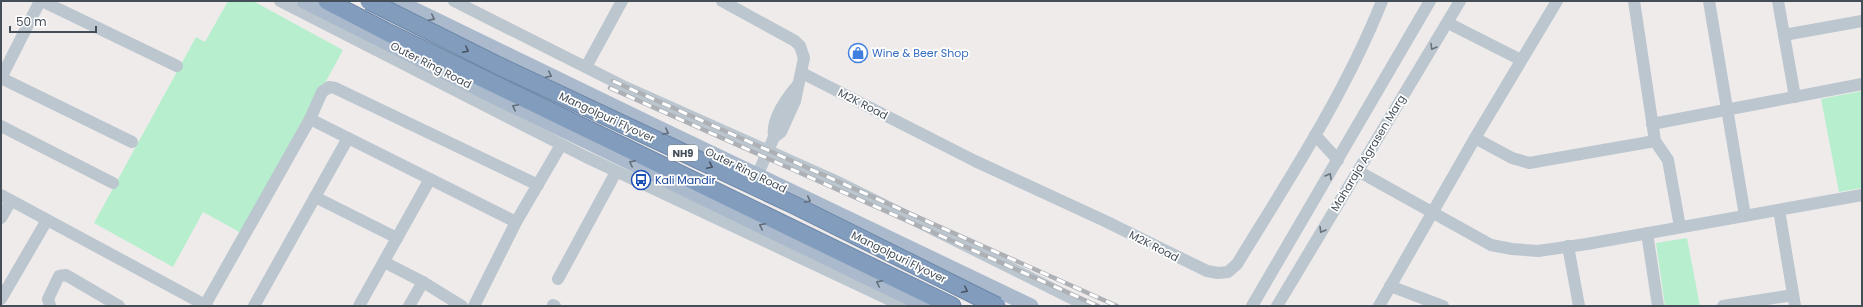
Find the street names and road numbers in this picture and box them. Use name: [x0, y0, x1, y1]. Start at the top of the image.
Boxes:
street label: Outer Ring Road: [388, 38, 474, 92]
street label: M2K Road: [835, 85, 891, 123]
street label: Mangolpuri Flyover: [557, 88, 657, 146]
street label: Maharaja Agrasen Marg: [1327, 92, 1409, 214]
street label: Outer Ring Road: [703, 143, 789, 197]
road number: NH9: [668, 145, 698, 161]
street label: Mangolpuri Flyover: [849, 227, 949, 287]
street label: M2K Road: [1126, 227, 1182, 265]

